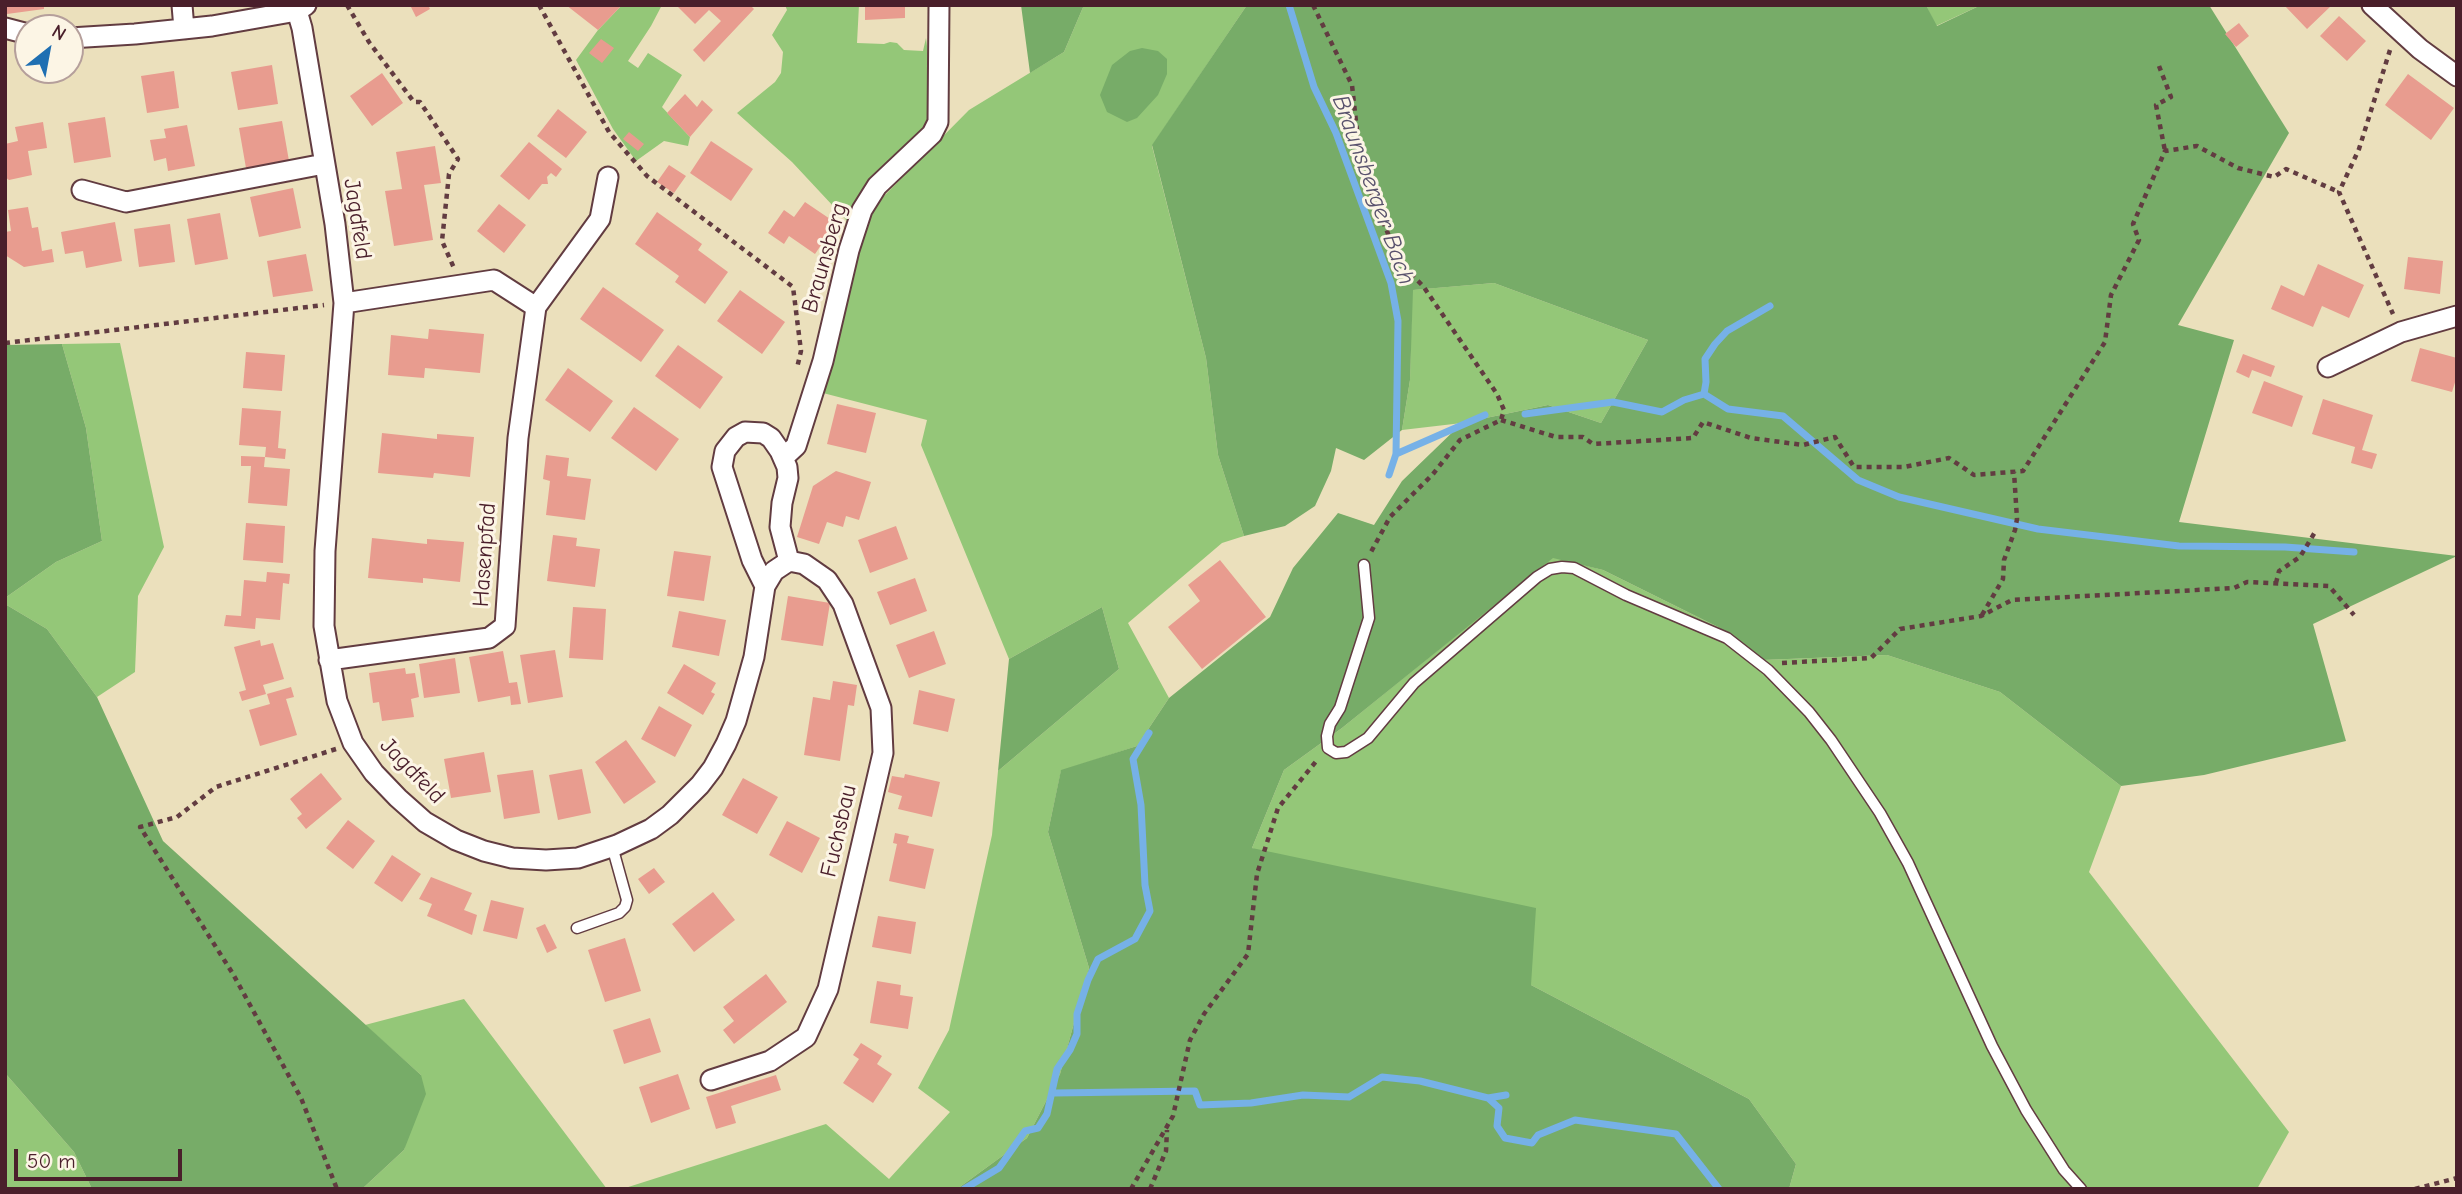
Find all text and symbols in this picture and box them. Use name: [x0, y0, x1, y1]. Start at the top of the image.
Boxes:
north arrow: [14, 14, 84, 84]
text: N: [48, 20, 70, 45]
water label: Braunsberger Bach: [1325, 91, 1421, 289]
street label: Jagdfeld: [337, 177, 377, 261]
street label: Braunsberg: [796, 200, 854, 316]
street label: Hasenpfad: [468, 502, 502, 608]
street label: Jagdfeld: [374, 732, 450, 810]
street label: Fuchsbau: [815, 782, 863, 880]
scale bar: [18, 1134, 186, 1178]
text: 50 m: [27, 1149, 76, 1173]

